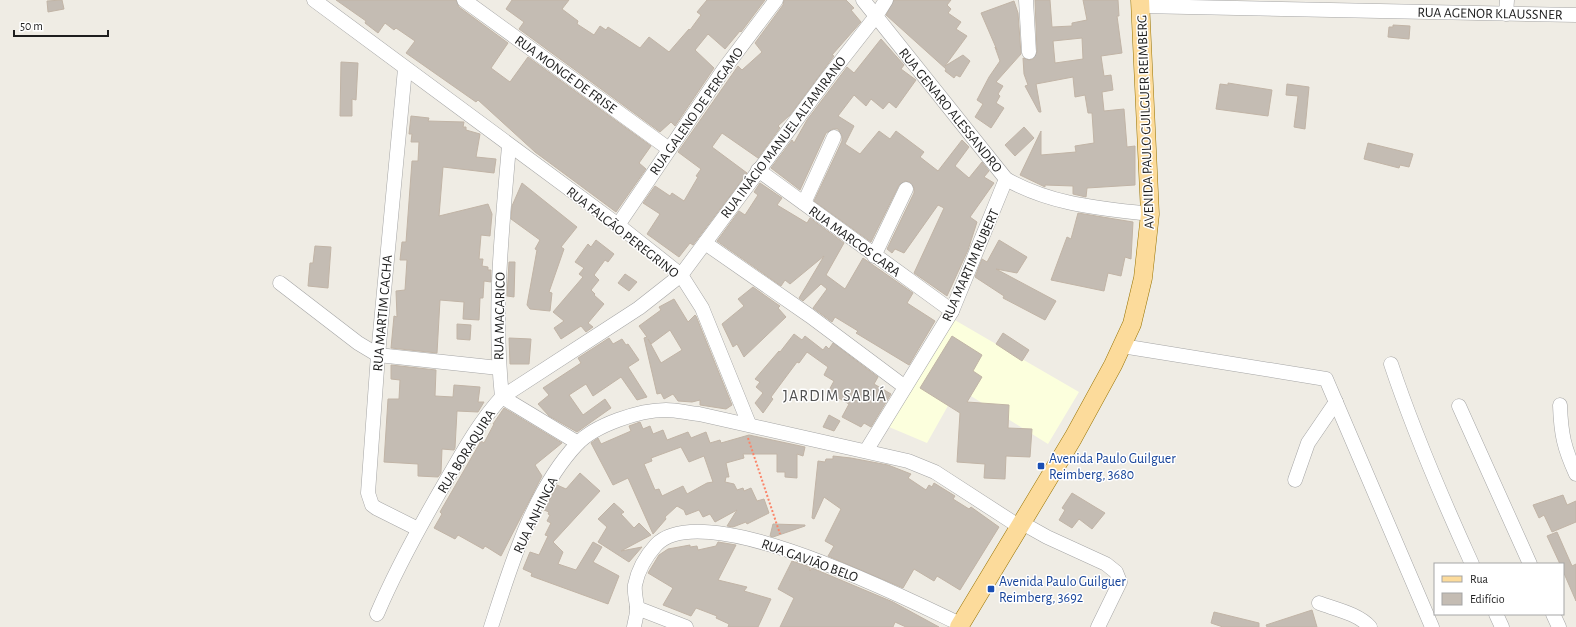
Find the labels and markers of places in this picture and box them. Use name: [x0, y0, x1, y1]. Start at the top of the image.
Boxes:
place label: Avenida Paulo Guilguer Reimberg, 3680: [1049, 452, 1176, 482]
marker: Avenida Paulo Guilguer Reimberg, 3680: [1036, 461, 1046, 471]
place label: Avenida Paulo Guilguer Reimberg, 3692: [999, 575, 1126, 605]
marker: Avenida Paulo Guilguer Reimberg, 3692: [986, 584, 996, 594]

